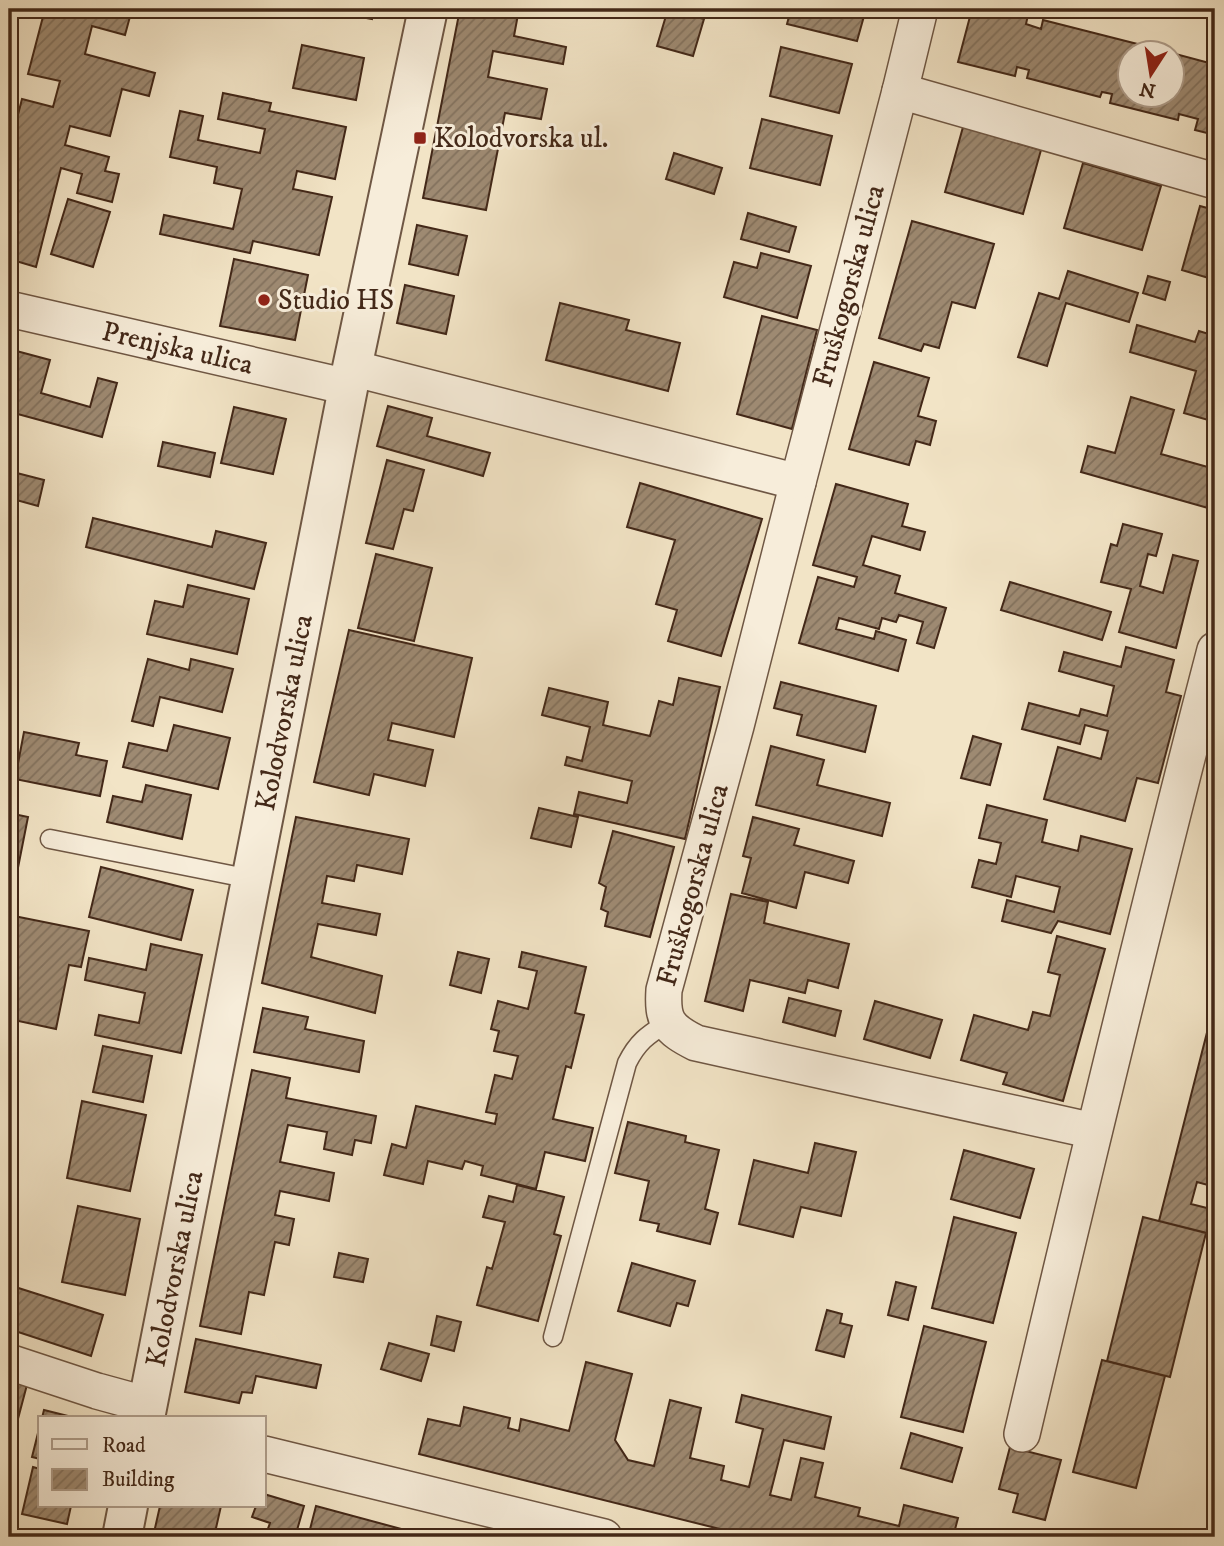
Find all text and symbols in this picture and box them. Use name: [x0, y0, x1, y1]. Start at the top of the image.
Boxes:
north arrow: [1116, 38, 1186, 108]
text: N: [1137, 76, 1158, 102]
place label: Kolodvorska ul.: [434, 121, 609, 156]
marker: Kolodvorska ul.: [412, 130, 428, 146]
street label: Fruškogorska ulica: [805, 181, 893, 391]
place label: Studio HS: [278, 283, 394, 318]
marker: Studio HS: [256, 292, 272, 308]
street label: Prenjska ulica: [99, 313, 257, 382]
street label: Kolodvorska ulica: [248, 611, 321, 814]
street label: Fruškogorska ulica: [649, 780, 737, 990]
street label: Kolodvorska ulica: [138, 1168, 211, 1370]
legend: [38, 1416, 266, 1508]
text: Road: [102, 1433, 146, 1459]
text: Building: [102, 1467, 175, 1493]

